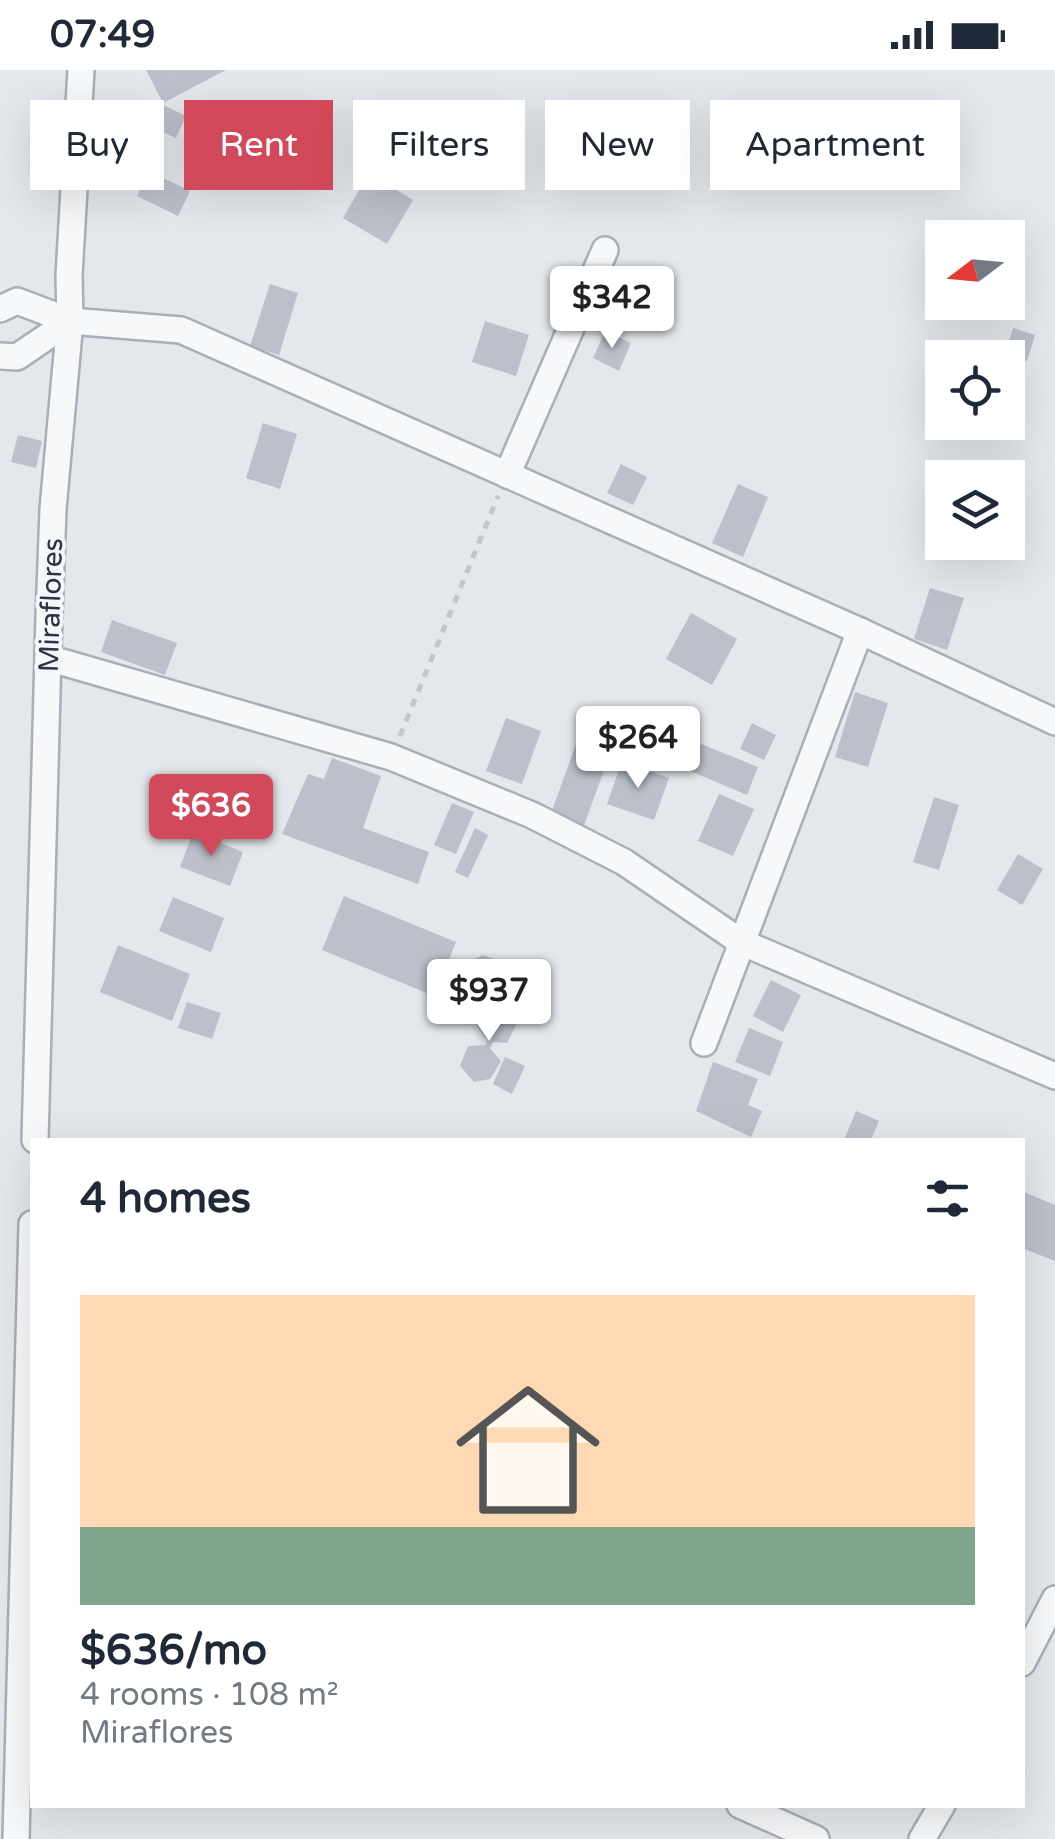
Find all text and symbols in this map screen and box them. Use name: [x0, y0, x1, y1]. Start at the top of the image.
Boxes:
text: 07:49: [50, 12, 155, 58]
chip: Buy: [30, 100, 164, 190]
chip: Rent: [184, 100, 333, 190]
chip: Filters: [353, 100, 525, 190]
chip: New: [545, 100, 690, 190]
chip: Apartment: [710, 100, 960, 190]
north arrow: [925, 220, 1025, 320]
map controls: [925, 220, 1025, 560]
pin: $342: [553, 266, 671, 351]
text: $342: [572, 279, 652, 317]
button: locate: [925, 340, 1025, 440]
button: layers: [925, 460, 1025, 560]
street label: Miraflores: [32, 537, 70, 673]
pin: $264: [579, 706, 697, 791]
text: $264: [598, 719, 678, 757]
pin: $636: [152, 774, 270, 859]
text: $636: [171, 787, 251, 825]
pin: $937: [430, 959, 548, 1044]
text: $937: [449, 972, 529, 1010]
icon: filters: [920, 1171, 975, 1226]
text: 4 homes: [80, 1173, 251, 1224]
icon: home: [438, 1360, 618, 1540]
text: $636/mo: [80, 1625, 267, 1676]
text: 4 rooms · 108 m²: [80, 1676, 339, 1714]
text: Miraflores: [80, 1714, 233, 1752]

